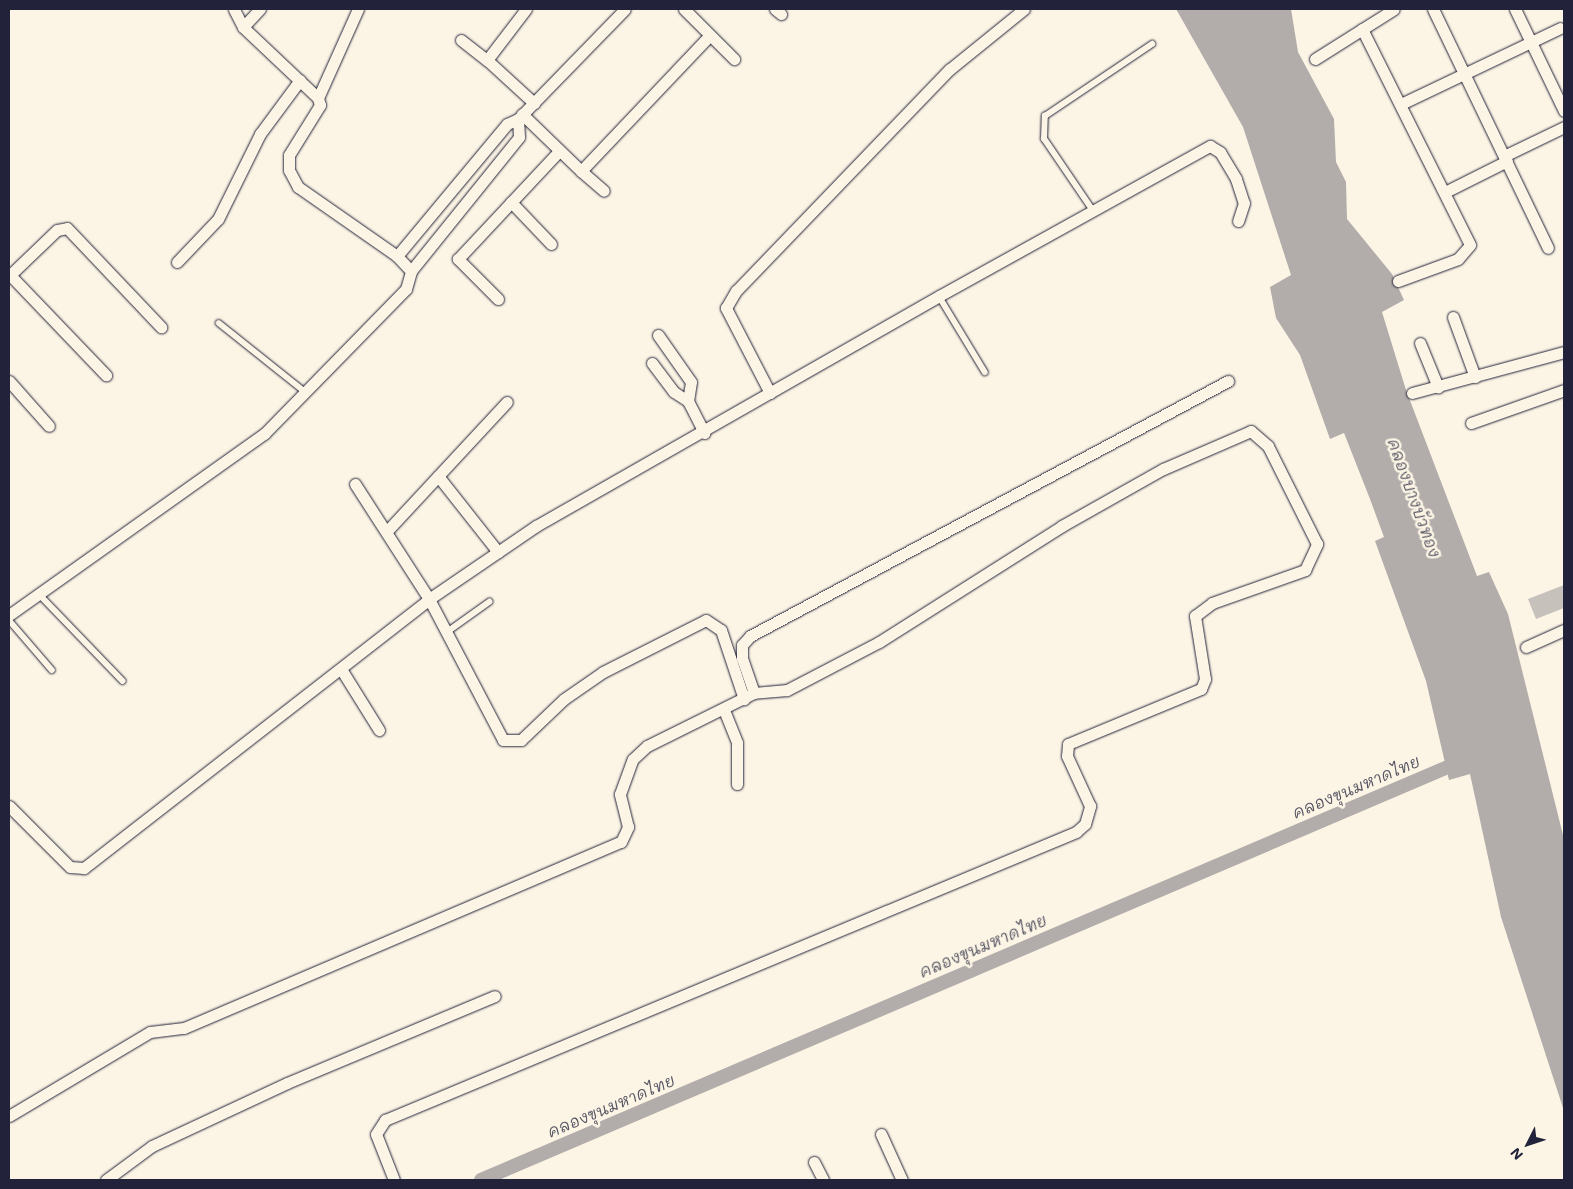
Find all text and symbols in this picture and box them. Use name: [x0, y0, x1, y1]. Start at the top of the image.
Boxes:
water label: คลองบางบัวทอง: [1384, 436, 1444, 560]
water label: คลองขุนมหาดไทย: [1289, 751, 1423, 823]
water label: คลองขุนมหาดไทย: [916, 910, 1050, 982]
water label: คลองขุนมหาดไทย: [544, 1070, 678, 1142]
north arrow: [1503, 1119, 1553, 1169]
text: N: [1506, 1144, 1527, 1164]

